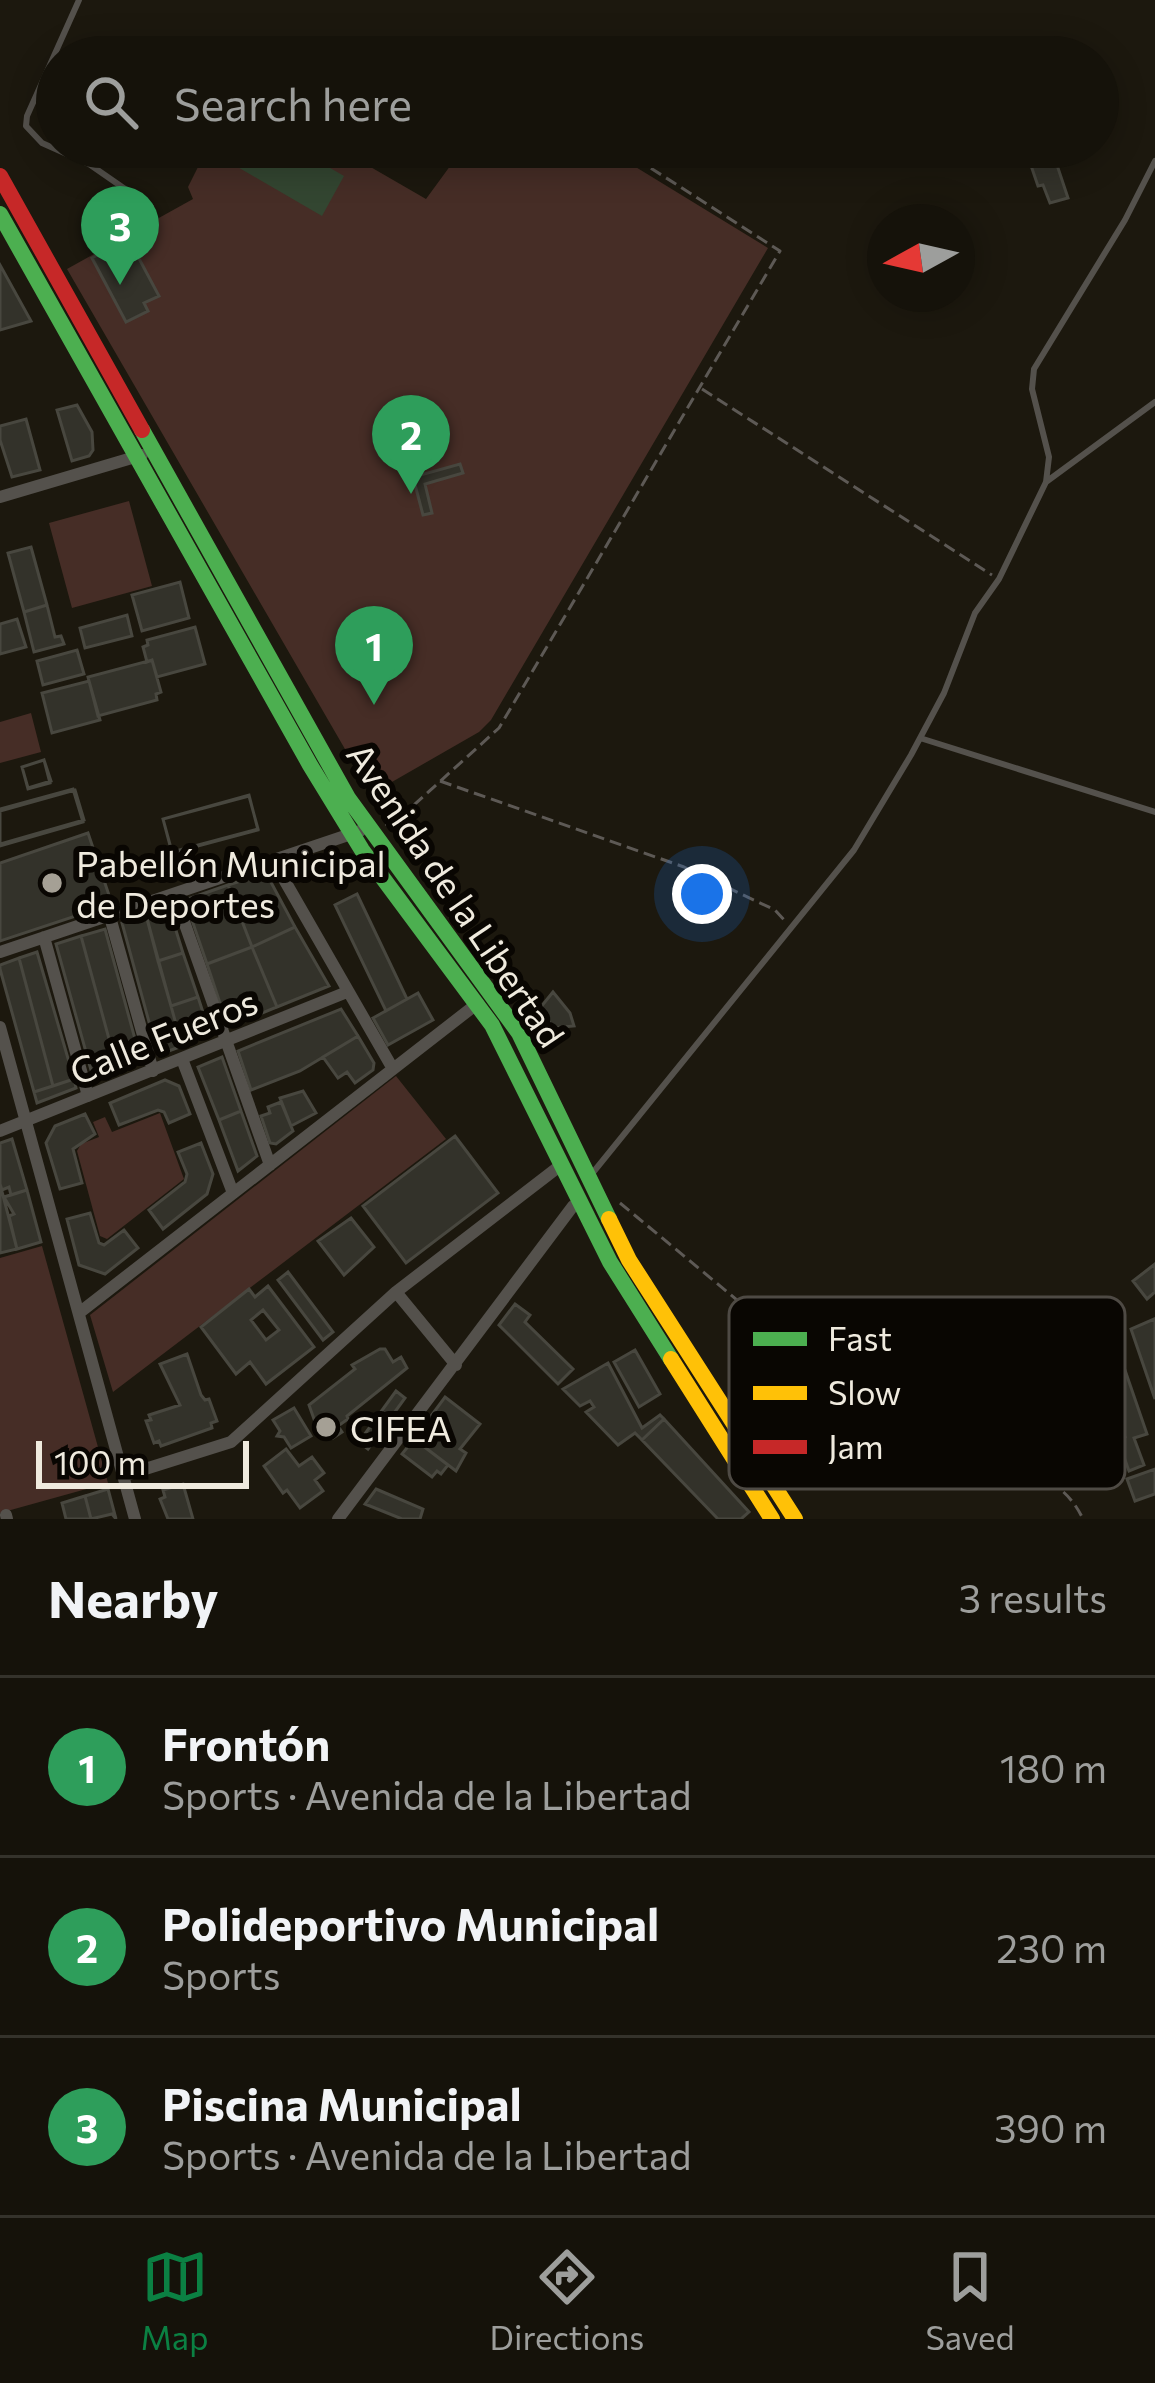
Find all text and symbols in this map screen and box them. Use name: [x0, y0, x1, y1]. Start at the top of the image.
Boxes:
search box: [36, 36, 1119, 168]
icon: search: [78, 69, 144, 135]
text: Search here: [174, 75, 412, 130]
pin: 3: [81, 186, 159, 285]
north arrow: [867, 204, 975, 312]
pin: 2: [372, 395, 450, 494]
pin: 1: [335, 606, 413, 705]
street label: Avenida de la Libertad: [339, 734, 575, 1054]
place label: Pabellón Municipal de Deportes: [76, 840, 386, 925]
your location: [672, 864, 732, 924]
marker: Pabellón Municipal de Deportes: [39, 870, 65, 896]
street label: Calle Fueros: [63, 977, 263, 1093]
legend: [729, 1297, 1125, 1489]
text: Fast: [828, 1317, 892, 1358]
text: Slow: [828, 1371, 901, 1412]
place label: CIFEA: [350, 1405, 452, 1449]
marker: CIFEA: [313, 1414, 339, 1440]
text: Jam: [828, 1425, 884, 1466]
scale bar: [36, 1435, 249, 1488]
text: 100 m: [54, 1441, 146, 1482]
text: Nearby: [48, 1566, 218, 1629]
text: 3 results: [959, 1573, 1107, 1621]
text: Frontón: [162, 1715, 330, 1770]
text: 1: [78, 1743, 96, 1791]
text: 180 m: [1000, 1743, 1107, 1791]
text: Sports · Avenida de la Libertad: [162, 1770, 692, 1818]
text: Polideportivo Municipal: [162, 1895, 659, 1950]
text: 2: [76, 1923, 98, 1971]
text: 230 m: [996, 1923, 1107, 1971]
text: Sports: [162, 1950, 281, 1998]
text: Piscina Municipal: [162, 2075, 522, 2130]
text: 3: [76, 2103, 98, 2151]
text: 390 m: [994, 2103, 1107, 2151]
text: Sports · Avenida de la Libertad: [162, 2130, 692, 2178]
tab: Map: [141, 2244, 209, 2357]
tab: Directions: [490, 2244, 644, 2357]
tab: Saved: [925, 2244, 1014, 2357]

